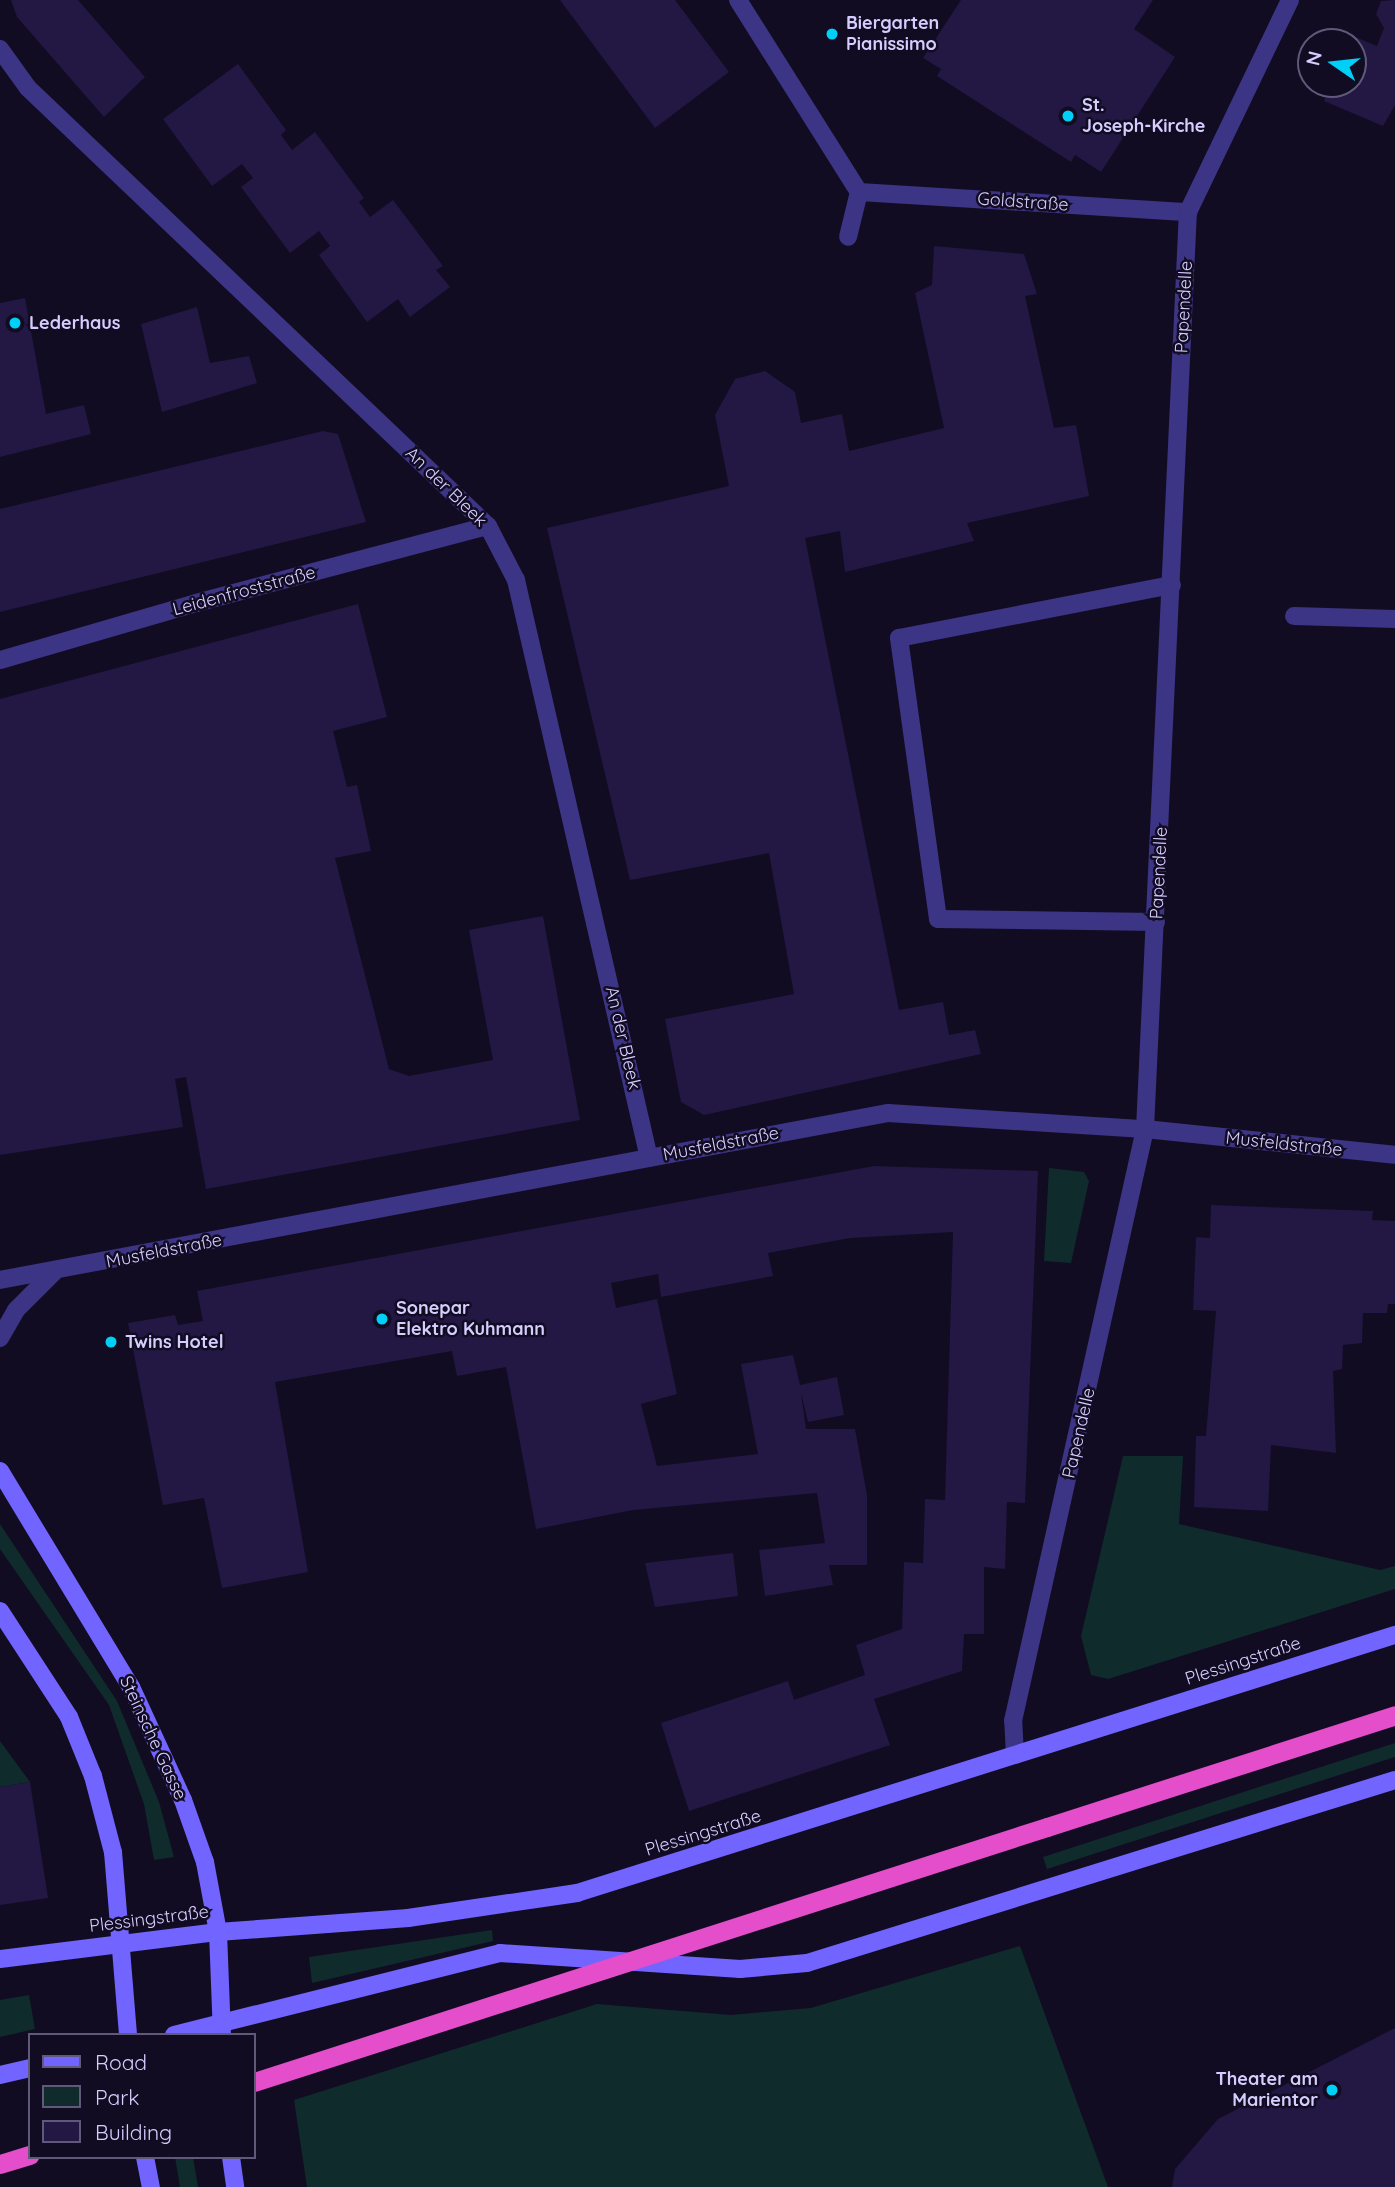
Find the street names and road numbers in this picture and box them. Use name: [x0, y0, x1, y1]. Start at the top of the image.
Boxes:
street label: Goldstraße: [977, 188, 1069, 216]
street label: Papendelle: [1171, 260, 1197, 354]
street label: An der Bleek: [401, 443, 491, 531]
street label: Leidenfroststraße: [170, 562, 318, 620]
street label: Papendelle: [1146, 826, 1172, 920]
street label: An der Bleek: [601, 984, 645, 1092]
street label: Musfeldstraße: [661, 1122, 781, 1166]
street label: Musfeldstraße: [1224, 1127, 1344, 1161]
street label: Musfeldstraße: [104, 1229, 224, 1273]
street label: Papendelle: [1058, 1386, 1100, 1480]
street label: Plessingstraße: [1182, 1632, 1304, 1690]
street label: Steinsche Gasse: [115, 1673, 191, 1803]
street label: Plessingstraße: [642, 1805, 764, 1861]
street label: Plessingstraße: [88, 1901, 210, 1937]

